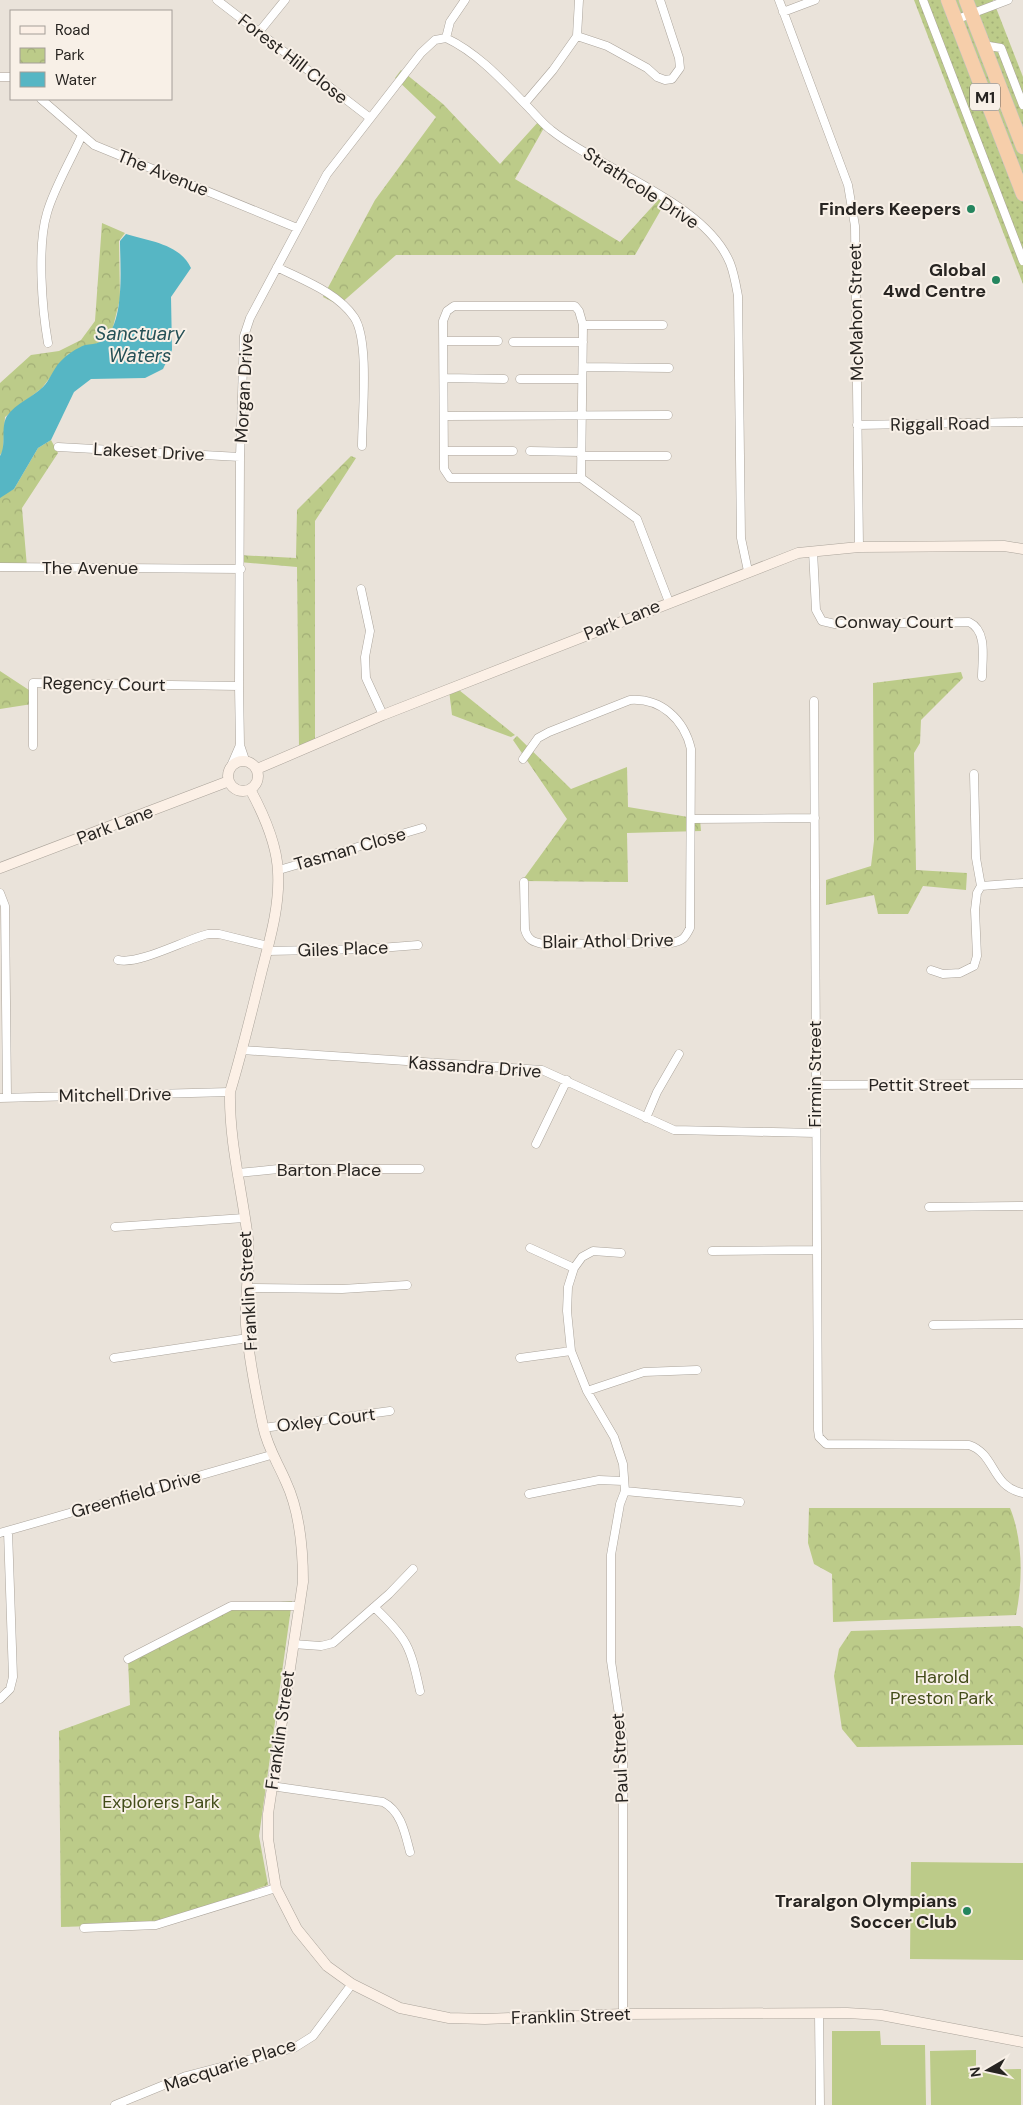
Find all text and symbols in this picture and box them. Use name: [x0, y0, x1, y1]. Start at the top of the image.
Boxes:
street label: Forest Hill Close: [233, 9, 353, 109]
legend: [10, 10, 172, 100]
text: Road: [55, 20, 90, 40]
text: Park: [55, 45, 85, 65]
text: Water: [55, 70, 97, 90]
road number: M1: [970, 84, 1000, 110]
street label: Strathcole Drive: [578, 142, 704, 234]
street label: The Avenue: [114, 144, 212, 202]
place label: Finders Keepers: [819, 197, 961, 221]
marker: Finders Keepers: [965, 203, 977, 215]
street label: McMahon Street: [843, 243, 869, 381]
place label: Global 4wd Centre: [883, 258, 986, 303]
marker: Global 4wd Centre: [990, 274, 1002, 286]
water label: Sanctuary Waters: [95, 321, 186, 368]
street label: Morgan Drive: [229, 333, 259, 443]
street label: Riggall Road: [890, 411, 990, 437]
street label: Lakeset Drive: [93, 437, 205, 467]
street label: The Avenue: [42, 556, 138, 580]
street label: Park Lane: [580, 594, 664, 646]
street label: Conway Court: [834, 610, 954, 634]
street label: Regency Court: [42, 671, 166, 697]
street label: Park Lane: [73, 799, 157, 851]
street label: Tasman Close: [291, 822, 409, 876]
street label: Blair Athol Drive: [542, 928, 674, 954]
street label: Giles Place: [297, 935, 389, 963]
street label: Firmin Street: [803, 1020, 827, 1128]
street label: Kassandra Drive: [408, 1050, 542, 1084]
street label: Pettit Street: [868, 1073, 970, 1097]
street label: Mitchell Drive: [59, 1082, 171, 1108]
street label: Barton Place: [277, 1158, 381, 1182]
street label: Franklin Street: [233, 1230, 263, 1352]
street label: Oxley Court: [275, 1402, 377, 1438]
street label: Greenfield Drive: [68, 1464, 204, 1524]
park label: Harold Preston Park: [890, 1665, 994, 1710]
street label: Franklin Street: [260, 1669, 300, 1791]
street label: Paul Street: [606, 1712, 634, 1804]
park label: Explorers Park: [102, 1790, 220, 1814]
place label: Traralgon Olympians Soccer Club: [775, 1889, 957, 1934]
marker: Traralgon Olympians Soccer Club: [961, 1905, 973, 1917]
street label: Franklin Street: [511, 2002, 631, 2030]
street label: Macquarie Place: [161, 2032, 299, 2098]
north arrow: [963, 2045, 1013, 2095]
text: N: [965, 2066, 985, 2078]

